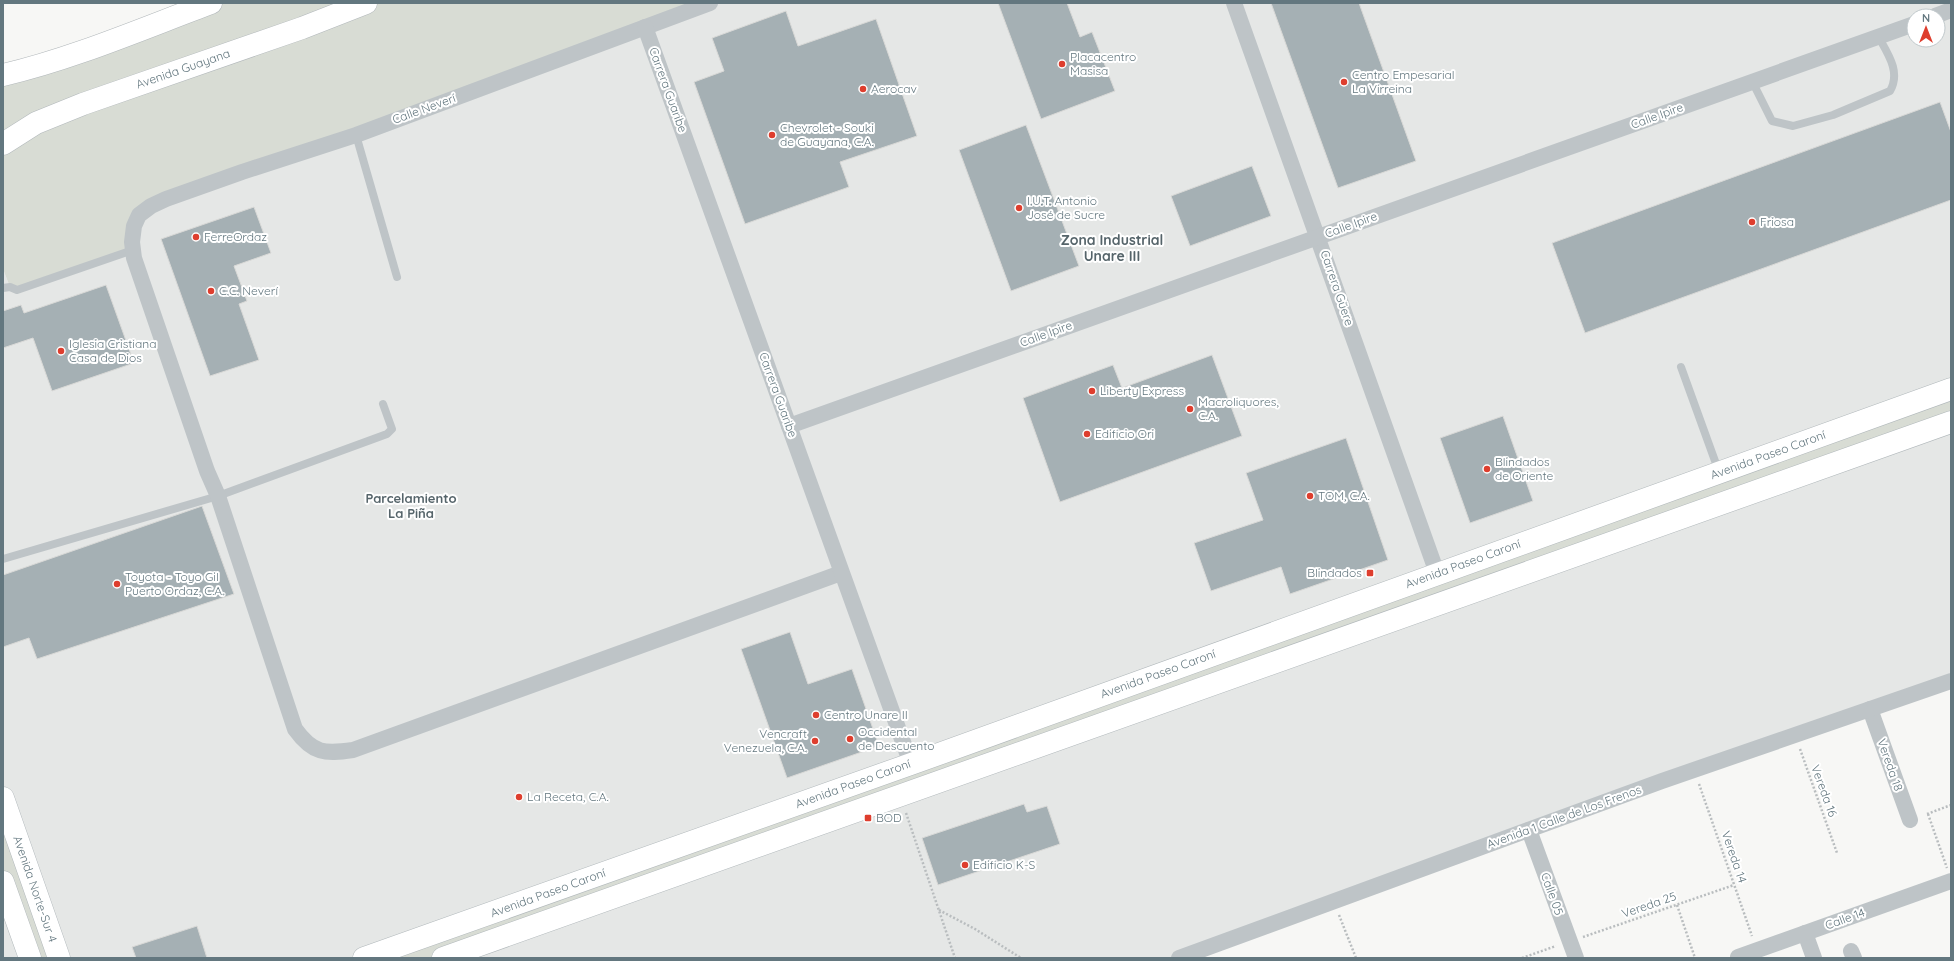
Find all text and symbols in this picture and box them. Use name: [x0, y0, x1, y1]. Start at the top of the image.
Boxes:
north arrow: [1906, 8, 1946, 48]
text: N: [1922, 11, 1930, 25]
street label: Avenida Guayana: [134, 45, 232, 92]
street label: Carrera Guaribe: [646, 45, 691, 135]
place label: Placacentro Masisa: [1070, 49, 1136, 78]
marker: Placacentro Masisa: [1057, 59, 1067, 69]
place label: Centro Empesarial La Virreina: [1352, 67, 1455, 96]
marker: Centro Empesarial La Virreina: [1339, 77, 1349, 87]
place label: Aerocav: [871, 81, 917, 96]
marker: Aerocav: [858, 84, 868, 94]
street label: Calle Neverí: [390, 90, 458, 127]
street label: Calle Ipire: [1629, 99, 1685, 132]
place label: Chevrolet - Souki de Guayana, C.A.: [780, 120, 874, 149]
marker: Chevrolet - Souki de Guayana, C.A.: [767, 130, 777, 140]
place label: I.U.T. Antonio José de Sucre: [1027, 193, 1105, 222]
marker: I.U.T. Antonio José de Sucre: [1014, 203, 1024, 213]
street label: Calle Ipire: [1323, 208, 1379, 241]
place label: Friosa: [1760, 214, 1794, 229]
marker: Friosa: [1747, 217, 1757, 227]
place label: FerreOrdaz: [204, 229, 267, 244]
district label: Zona Industrial Unare III: [1061, 231, 1163, 265]
marker: FerreOrdaz: [191, 232, 201, 242]
street label: Carrera Güere: [1318, 248, 1357, 328]
place label: C.C. Neverí: [219, 283, 278, 298]
marker: C.C. Neverí: [206, 286, 216, 296]
street label: Calle Ipire: [1018, 317, 1074, 350]
place label: Iglesia Cristiana Casa de Dios: [69, 336, 156, 365]
marker: Iglesia Cristiana Casa de Dios: [56, 346, 66, 356]
street label: Carrera Guaribe: [756, 350, 801, 440]
place label: Liberty Express: [1100, 383, 1184, 398]
marker: Liberty Express: [1087, 386, 1097, 396]
place label: Macroliquores, C.A.: [1198, 394, 1279, 423]
marker: Macroliquores, C.A.: [1185, 404, 1195, 414]
place label: Edificio Ori: [1095, 426, 1154, 441]
street label: Avenida Paseo Caroní: [1708, 427, 1828, 482]
marker: Edificio Ori: [1082, 429, 1092, 439]
place label: Blindados de Oriente: [1495, 454, 1553, 483]
marker: Blindados de Oriente: [1482, 464, 1492, 474]
place label: TOM, C.A.: [1318, 488, 1370, 503]
district label: Parcelamiento La Piña: [365, 490, 457, 521]
marker: TOM, C.A.: [1305, 491, 1315, 501]
street label: Avenida Paseo Caroní: [1403, 536, 1523, 591]
place label: Blindados: [1307, 565, 1362, 580]
marker: Blindados: [1365, 568, 1375, 578]
place label: Toyota - Toyo Gil Puerto Ordaz, C.A.: [125, 569, 224, 598]
marker: Toyota - Toyo Gil Puerto Ordaz, C.A.: [112, 579, 122, 589]
street label: Avenida Paseo Caroní: [1098, 646, 1218, 701]
place label: Centro Unare II: [824, 707, 908, 722]
marker: Centro Unare II: [811, 710, 821, 720]
place label: Occidental de Descuento: [858, 724, 934, 753]
place label: Vencraft Venezuela, C.A.: [724, 726, 807, 755]
marker: Occidental de Descuento: [845, 734, 855, 744]
marker: Vencraft Venezuela, C.A.: [810, 736, 820, 746]
street label: Vereda 18: [1875, 737, 1906, 793]
street label: Avenida Paseo Caroní: [793, 756, 913, 811]
street label: Vereda 16: [1808, 763, 1841, 819]
street label: Avenida 1 Calle de Los Frenos: [1484, 781, 1644, 852]
place label: La Receta, C.A.: [527, 789, 609, 804]
marker: La Receta, C.A.: [514, 792, 524, 802]
place label: BOD: [876, 810, 902, 825]
marker: BOD: [863, 813, 873, 823]
street label: Vereda 14: [1719, 829, 1750, 885]
street label: Avenida Norte-Sur 4: [10, 834, 61, 944]
place label: Edificio K-S: [973, 857, 1036, 872]
marker: Edificio K-S: [960, 860, 970, 870]
street label: Avenida Paseo Caroní: [488, 865, 608, 920]
street label: Calle 05: [1538, 870, 1567, 917]
street label: Vereda 25: [1620, 888, 1678, 921]
street label: Calle 14: [1823, 904, 1867, 933]

